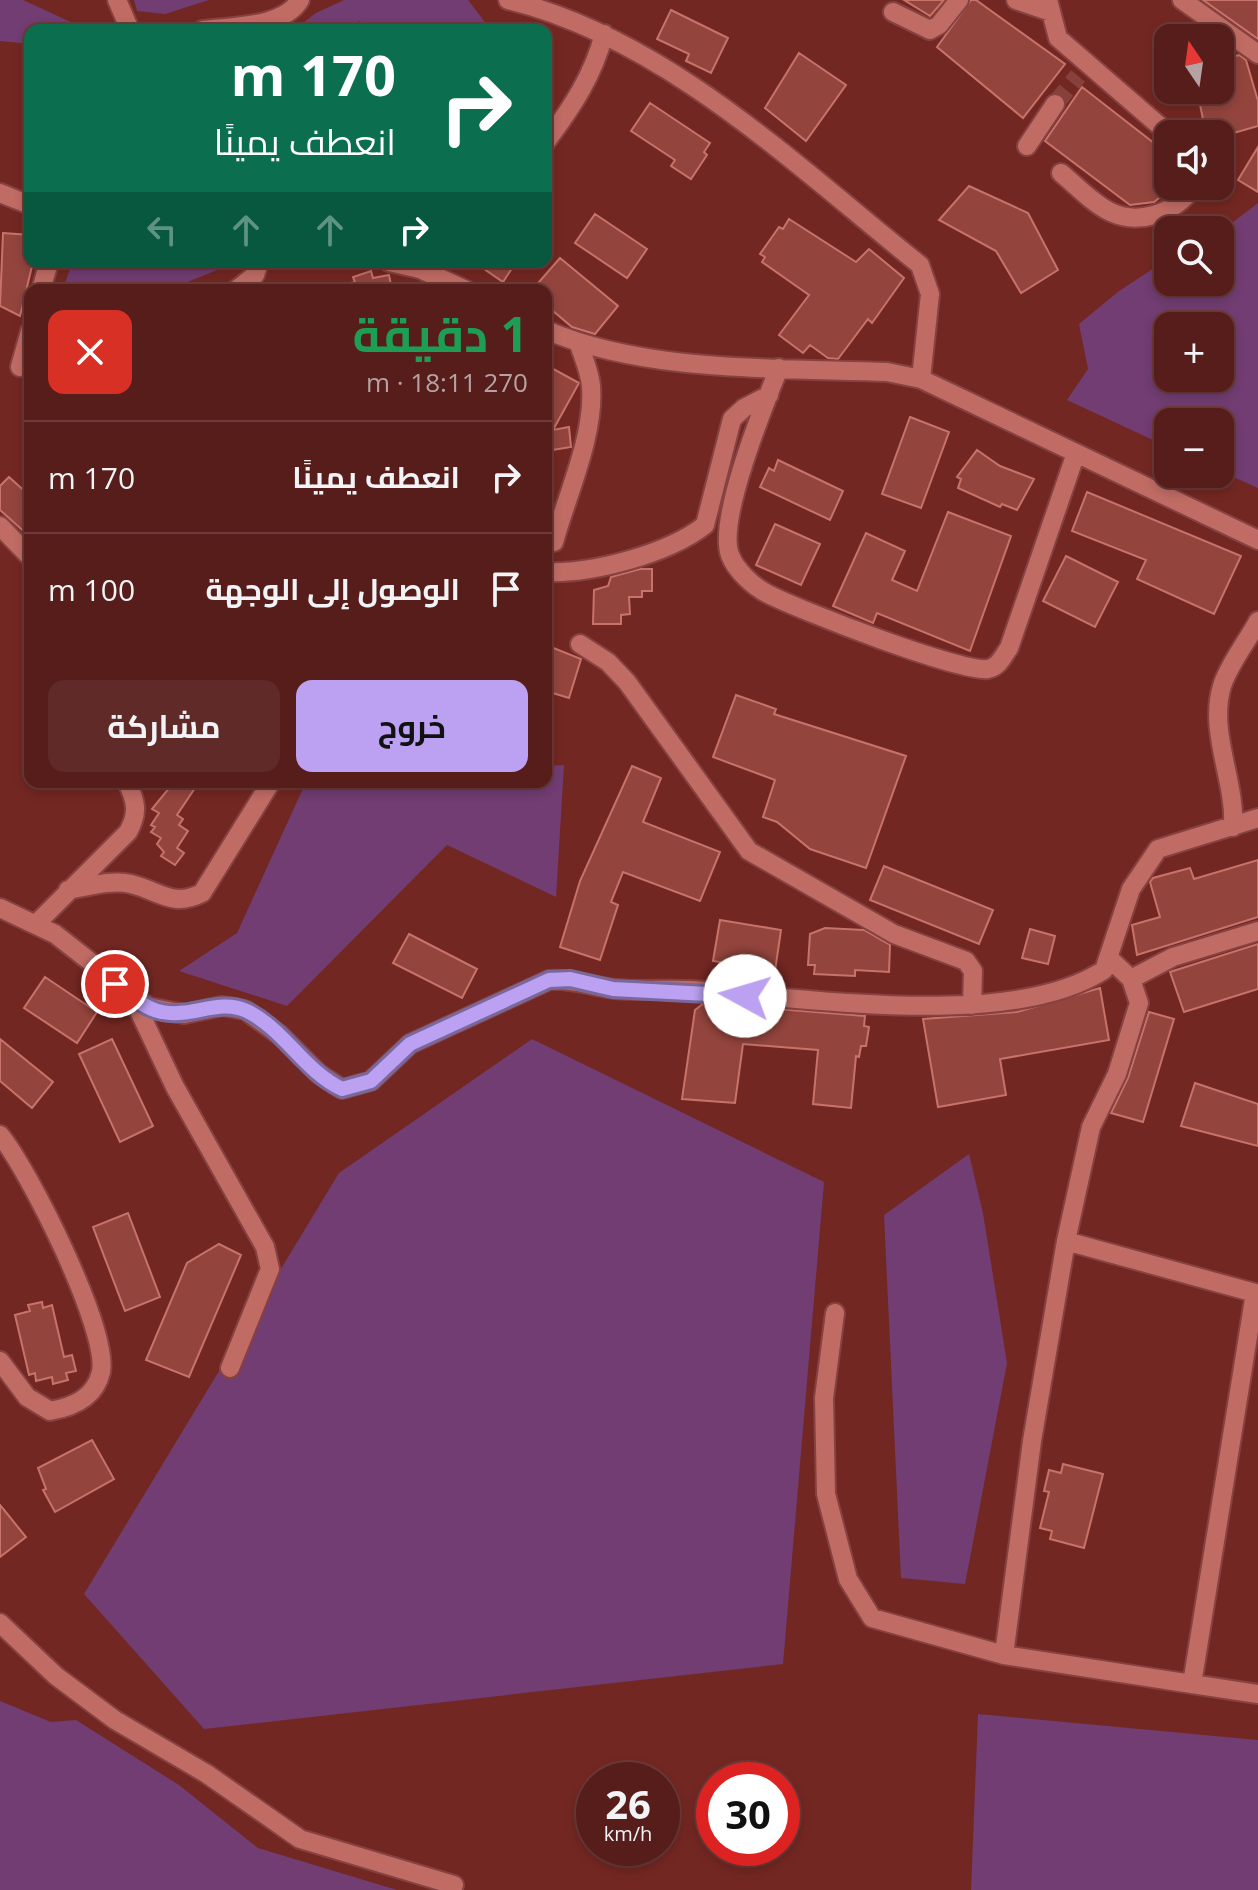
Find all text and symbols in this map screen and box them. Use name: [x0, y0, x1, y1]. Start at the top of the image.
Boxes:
north arrow: [1154, 24, 1234, 104]
map controls: [1154, 24, 1234, 488]
text: 170 m: [230, 36, 396, 112]
icon: right: [424, 56, 528, 160]
text: انعطف يمينًا: [214, 117, 396, 166]
button: sound: [1154, 120, 1234, 200]
icon: left: [140, 208, 184, 252]
icon: ahead: [224, 208, 268, 252]
icon: ahead: [308, 208, 352, 252]
icon: right: [392, 208, 436, 252]
button: search: [1154, 216, 1234, 296]
text: 1 دقيقة: [352, 301, 528, 366]
button: close: [48, 310, 132, 394]
button: +: [1154, 312, 1234, 392]
text: 270 m · 18:11: [366, 364, 528, 400]
button: −: [1154, 408, 1234, 488]
icon: right: [484, 455, 528, 499]
text: انعطف يمينًا: [292, 456, 460, 497]
text: 170 m: [48, 457, 135, 498]
icon: arrive: [484, 567, 528, 611]
text: الوصول إلى الوجهة: [205, 568, 460, 609]
text: 100 m: [48, 569, 135, 610]
button: مشاركة: [48, 680, 280, 772]
button: خروج: [296, 680, 528, 772]
pin: [81, 950, 149, 1018]
position arrow: [703, 954, 787, 1038]
icon: arrive: [93, 962, 137, 1006]
speed limit sign: 30: [696, 1762, 800, 1866]
text: 26: [605, 1776, 651, 1831]
text: km/h: [604, 1820, 652, 1847]

